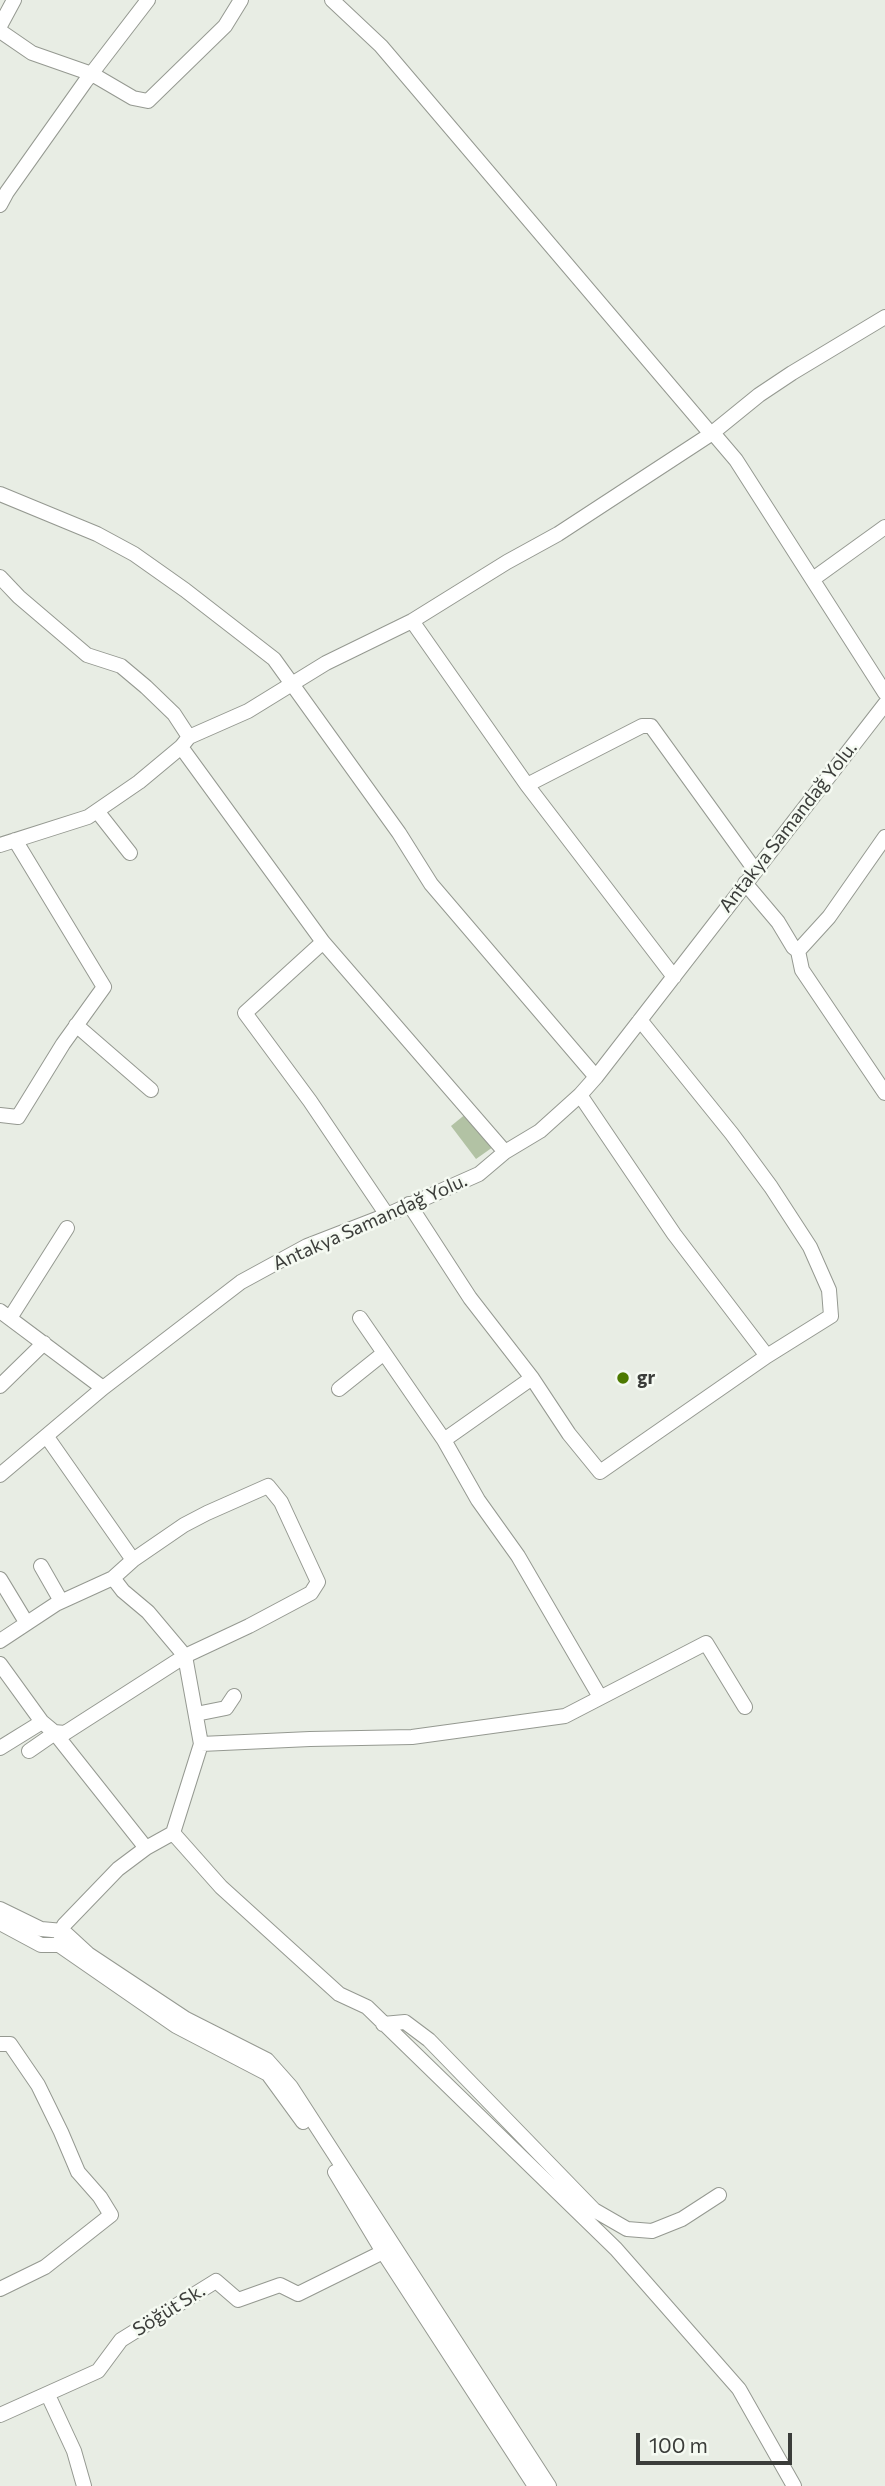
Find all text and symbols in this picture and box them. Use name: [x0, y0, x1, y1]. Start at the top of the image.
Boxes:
street label: Antakya Samandağ Yolu.: [714, 737, 862, 917]
street label: Antakya Samandağ Yolu.: [269, 1169, 471, 1275]
place label: gr: [637, 1367, 655, 1389]
marker: gr: [615, 1370, 631, 1386]
street label: Söğüt Sk.: [129, 2279, 209, 2341]
scale bar: [640, 2420, 796, 2464]
text: 100 m: [649, 2432, 708, 2457]

